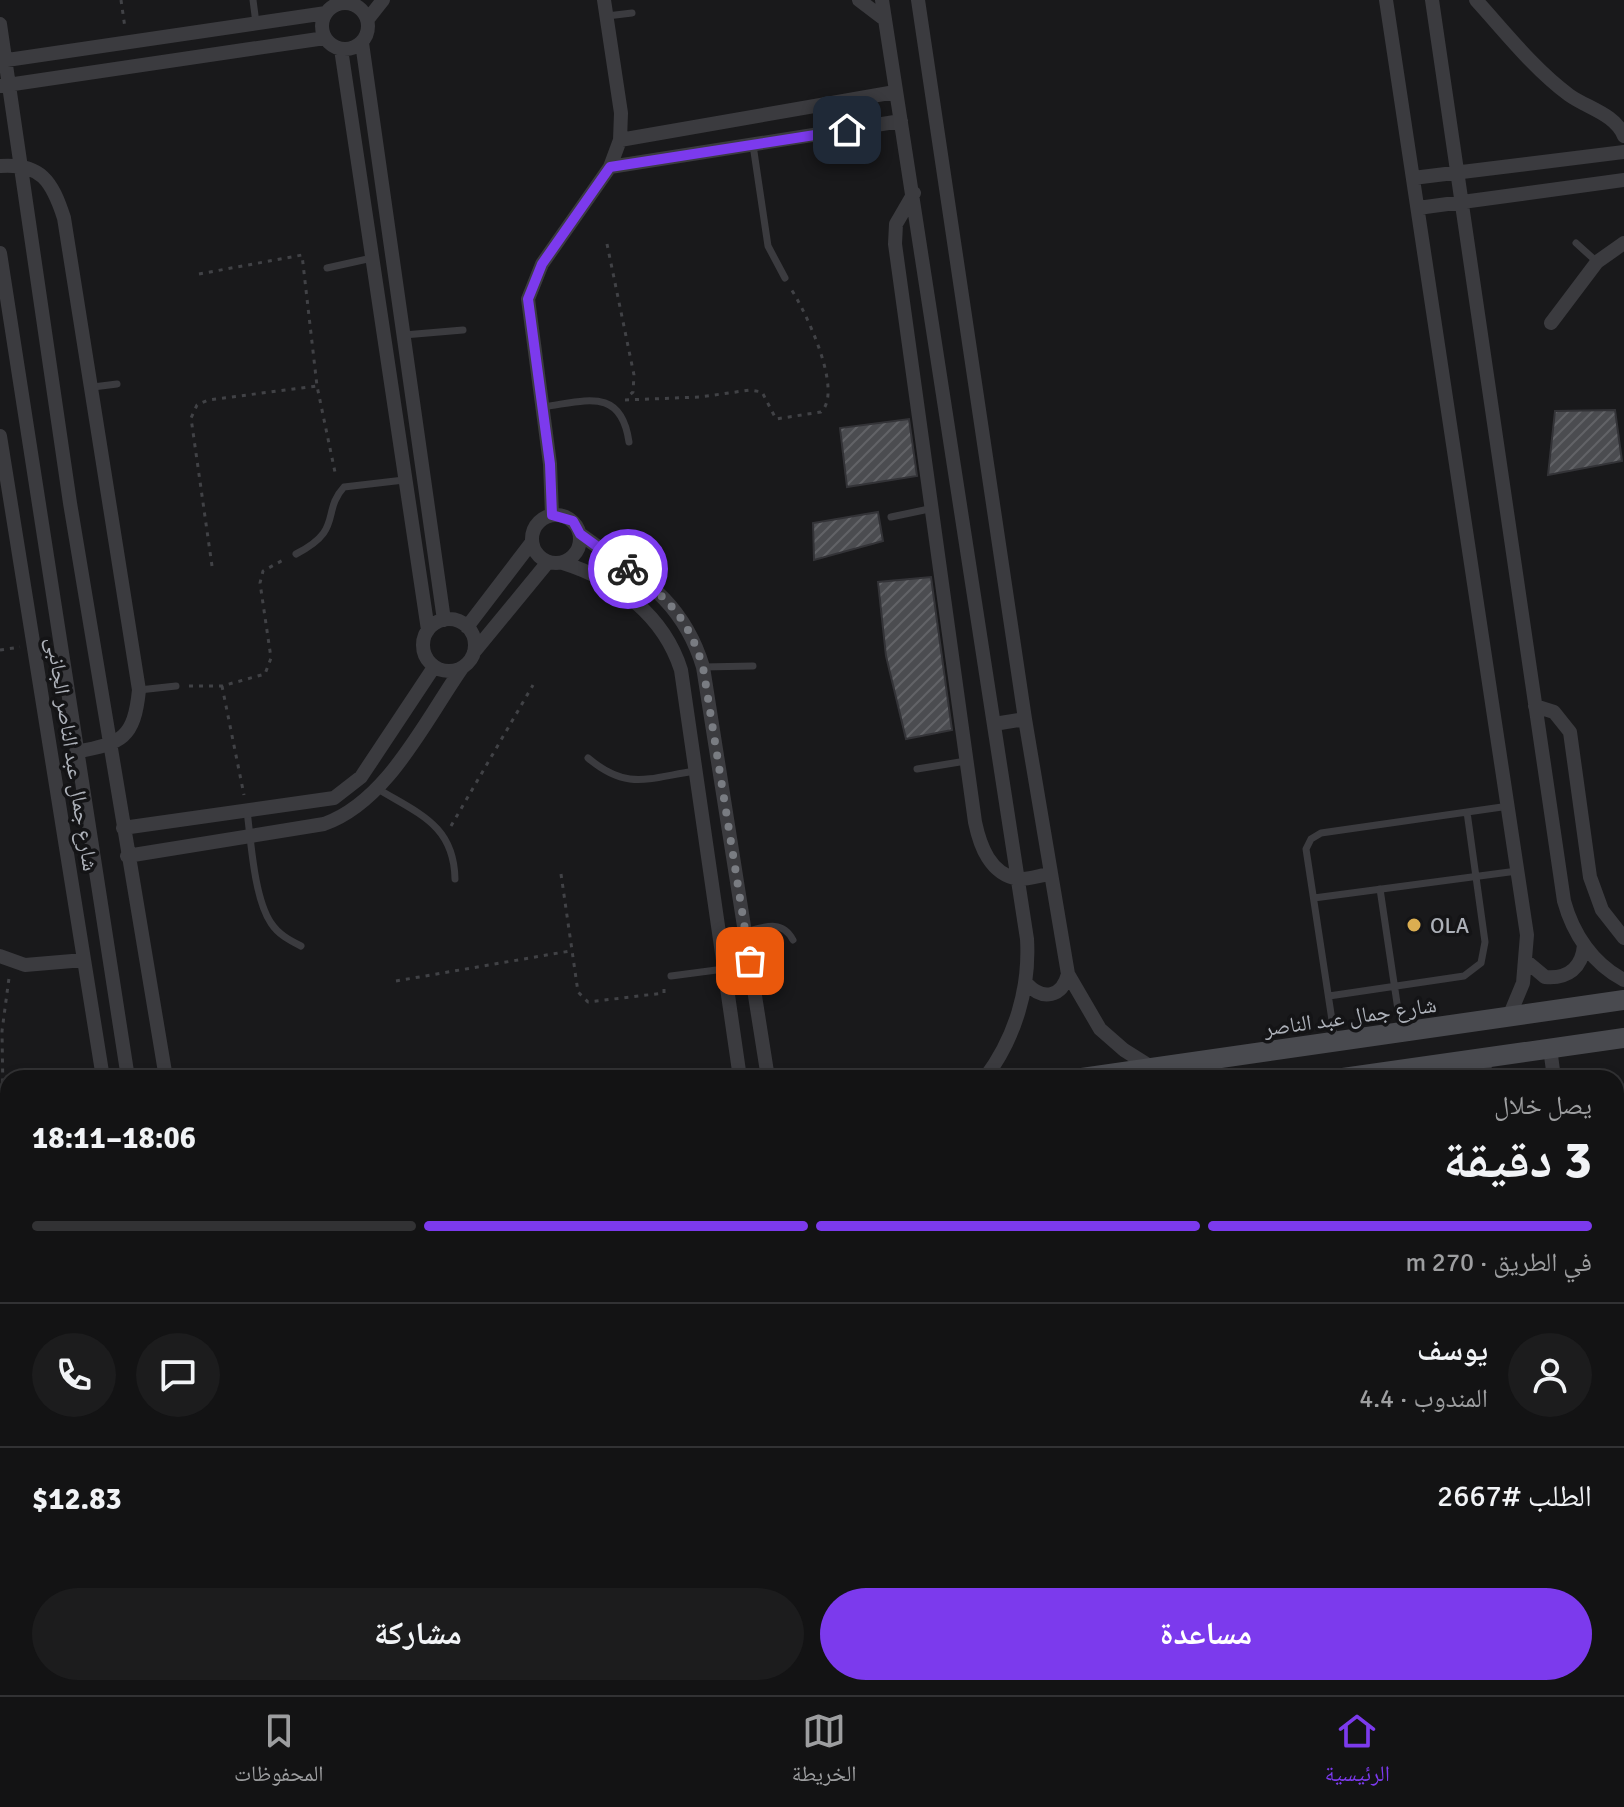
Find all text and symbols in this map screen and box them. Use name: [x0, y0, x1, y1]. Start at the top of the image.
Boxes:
pin: [813, 96, 881, 164]
icon: home: [825, 108, 869, 152]
courier: [588, 529, 668, 609]
icon: bike: [606, 547, 650, 591]
street label: شارع جمال عبد الناصر الجانبى: [41, 635, 104, 873]
place label: OLA: [1430, 912, 1470, 939]
marker: OLA: [1405, 916, 1423, 934]
pin: [716, 927, 784, 995]
icon: bag: [728, 939, 772, 983]
street label: شارع جمال عبد الناصر: [1261, 991, 1438, 1042]
text: يصل خلال: [1494, 1090, 1592, 1122]
text: 18:06–18:11: [32, 1120, 196, 1157]
text: 3 دقيقة: [1443, 1128, 1592, 1192]
text: في الطريق · 270 m: [1405, 1247, 1592, 1279]
text: يوسف: [1417, 1332, 1488, 1369]
button: phone: [32, 1333, 116, 1417]
button: chat: [136, 1333, 220, 1417]
button: person: [1508, 1333, 1592, 1417]
text: المندوب · 4.4: [1359, 1383, 1488, 1415]
text: الطلب #2667: [1437, 1478, 1592, 1515]
text: $12.83: [32, 1481, 122, 1518]
button: مشاركة: [32, 1588, 804, 1680]
button: مساعدة: [820, 1588, 1592, 1680]
tab: المحفوظات: [234, 1709, 324, 1795]
tab: الخريطة: [792, 1709, 857, 1795]
tab: الرئيسية: [1325, 1709, 1390, 1795]

